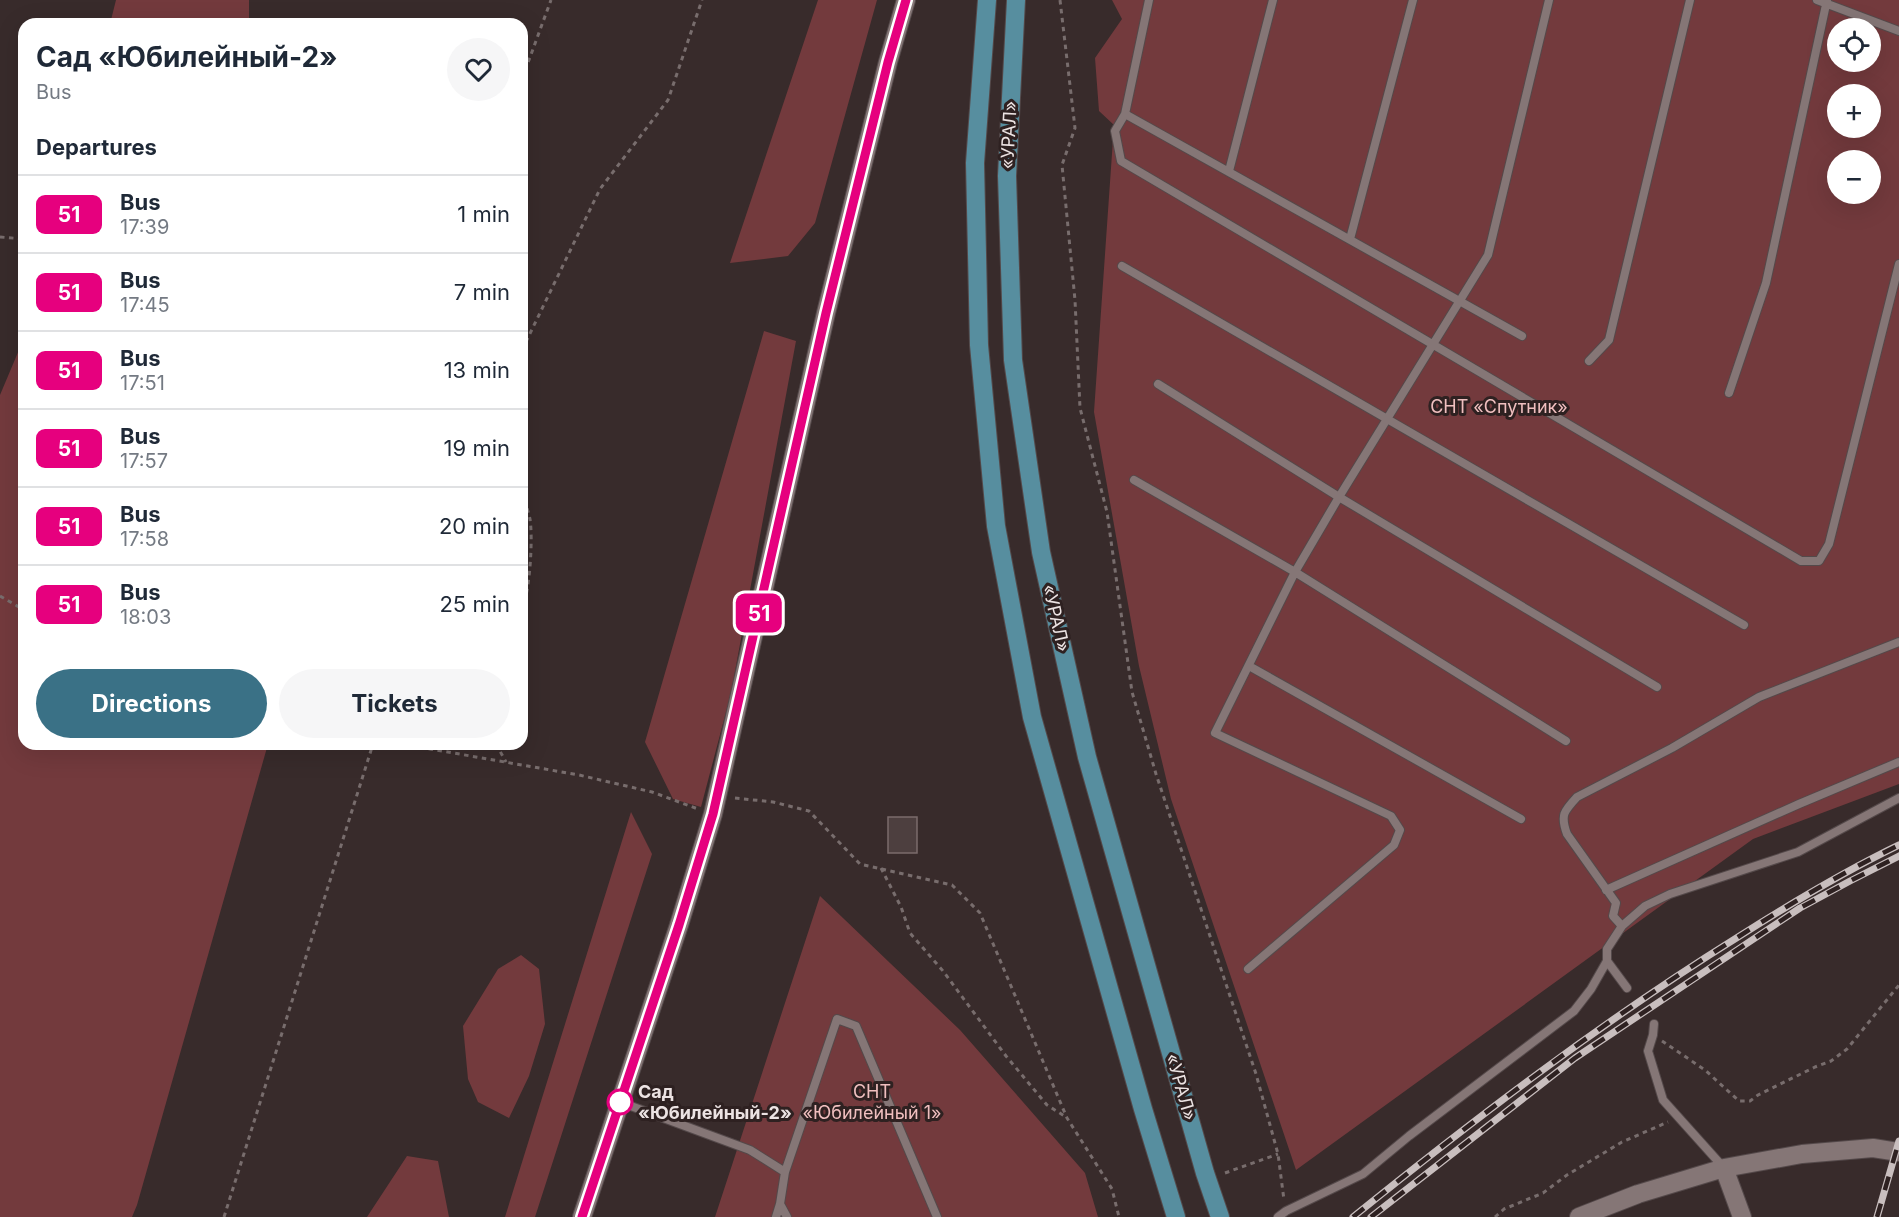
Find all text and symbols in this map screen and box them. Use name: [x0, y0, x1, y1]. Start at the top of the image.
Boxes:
map controls: [1827, 18, 1881, 204]
button: locate: [1827, 18, 1881, 72]
button: heart: [447, 38, 510, 101]
text: Сад «Юбилейный-2»: [36, 40, 338, 74]
text: Bus: [36, 80, 71, 104]
button: +: [1827, 84, 1881, 138]
street label: «УРАЛ»: [996, 100, 1021, 170]
text: Departures: [36, 134, 157, 160]
button: −: [1827, 150, 1881, 204]
text: Bus: [120, 189, 161, 215]
text: 1 min: [457, 201, 510, 227]
text: 51: [58, 202, 80, 227]
text: 17:39: [120, 215, 169, 239]
text: Bus: [120, 267, 161, 293]
text: 7 min: [454, 279, 510, 305]
text: 51: [58, 280, 80, 305]
text: 17:45: [120, 293, 170, 317]
text: Bus: [120, 345, 161, 371]
text: 13 min: [444, 357, 510, 383]
text: 51: [58, 358, 80, 383]
text: 17:51: [120, 371, 165, 395]
park label: СНТ «Спутник»: [1430, 396, 1568, 417]
text: Bus: [120, 423, 161, 449]
text: 19 min: [444, 435, 510, 461]
text: 51: [58, 436, 80, 461]
text: 17:57: [120, 449, 168, 473]
text: Bus: [120, 501, 161, 527]
text: 20 min: [439, 513, 510, 539]
text: 51: [58, 514, 80, 539]
text: 17:58: [120, 527, 169, 551]
text: Bus: [120, 579, 161, 605]
street label: «УРАЛ»: [1039, 582, 1074, 654]
text: 25 min: [439, 591, 510, 617]
text: 51: [58, 592, 80, 617]
line badge: 51: [732, 594, 786, 632]
text: 51: [748, 601, 770, 626]
text: 18:03: [120, 605, 171, 629]
button: Directions: [36, 669, 267, 738]
button: Tickets: [279, 669, 510, 738]
street label: «УРАЛ»: [1162, 1051, 1201, 1123]
place label: Сад «Юбилейный-2»: [638, 1081, 792, 1123]
park label: СНТ «Юбилейный 1»: [803, 1081, 941, 1123]
marker: Сад «Юбилейный-2»: [607, 1089, 633, 1115]

